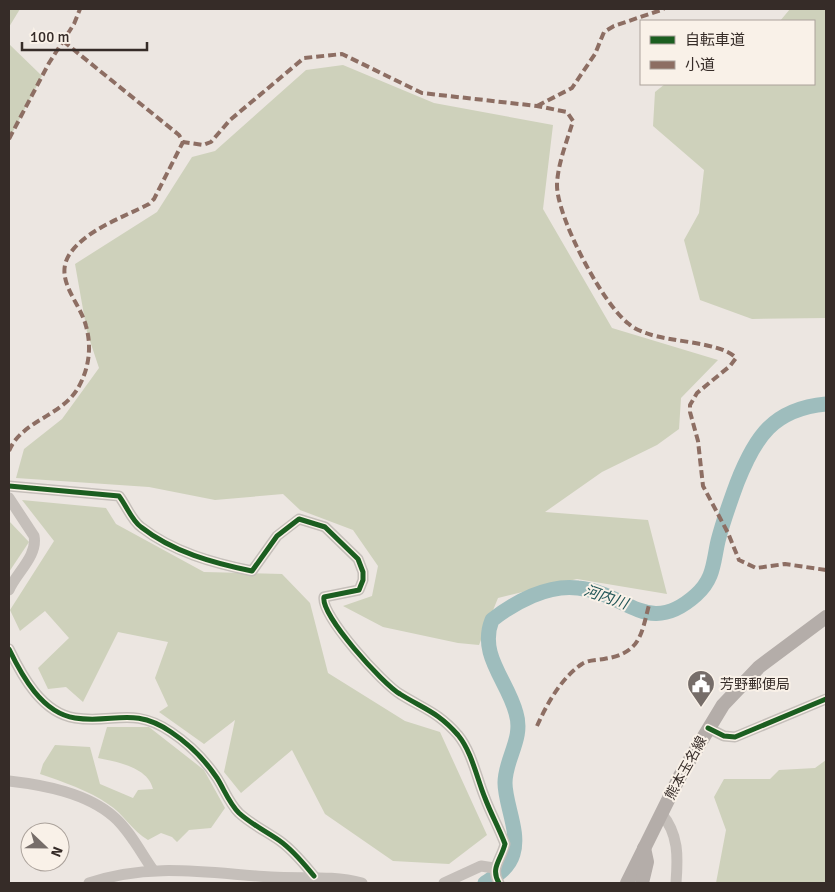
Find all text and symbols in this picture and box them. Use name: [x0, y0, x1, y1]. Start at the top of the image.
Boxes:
scale bar: [22, 20, 148, 52]
legend: [640, 20, 815, 85]
text: 100 m: [30, 28, 70, 46]
text: 自転車道: [685, 31, 745, 49]
text: 小道: [685, 56, 715, 74]
water label: 河内川: [582, 581, 632, 613]
public building icon: 芳野郵便局: [686, 669, 716, 708]
place label: 芳野郵便局: [720, 676, 790, 693]
street label: 熊本玉名線: [662, 733, 710, 803]
north arrow: [20, 822, 70, 872]
text: N: [47, 844, 66, 859]

